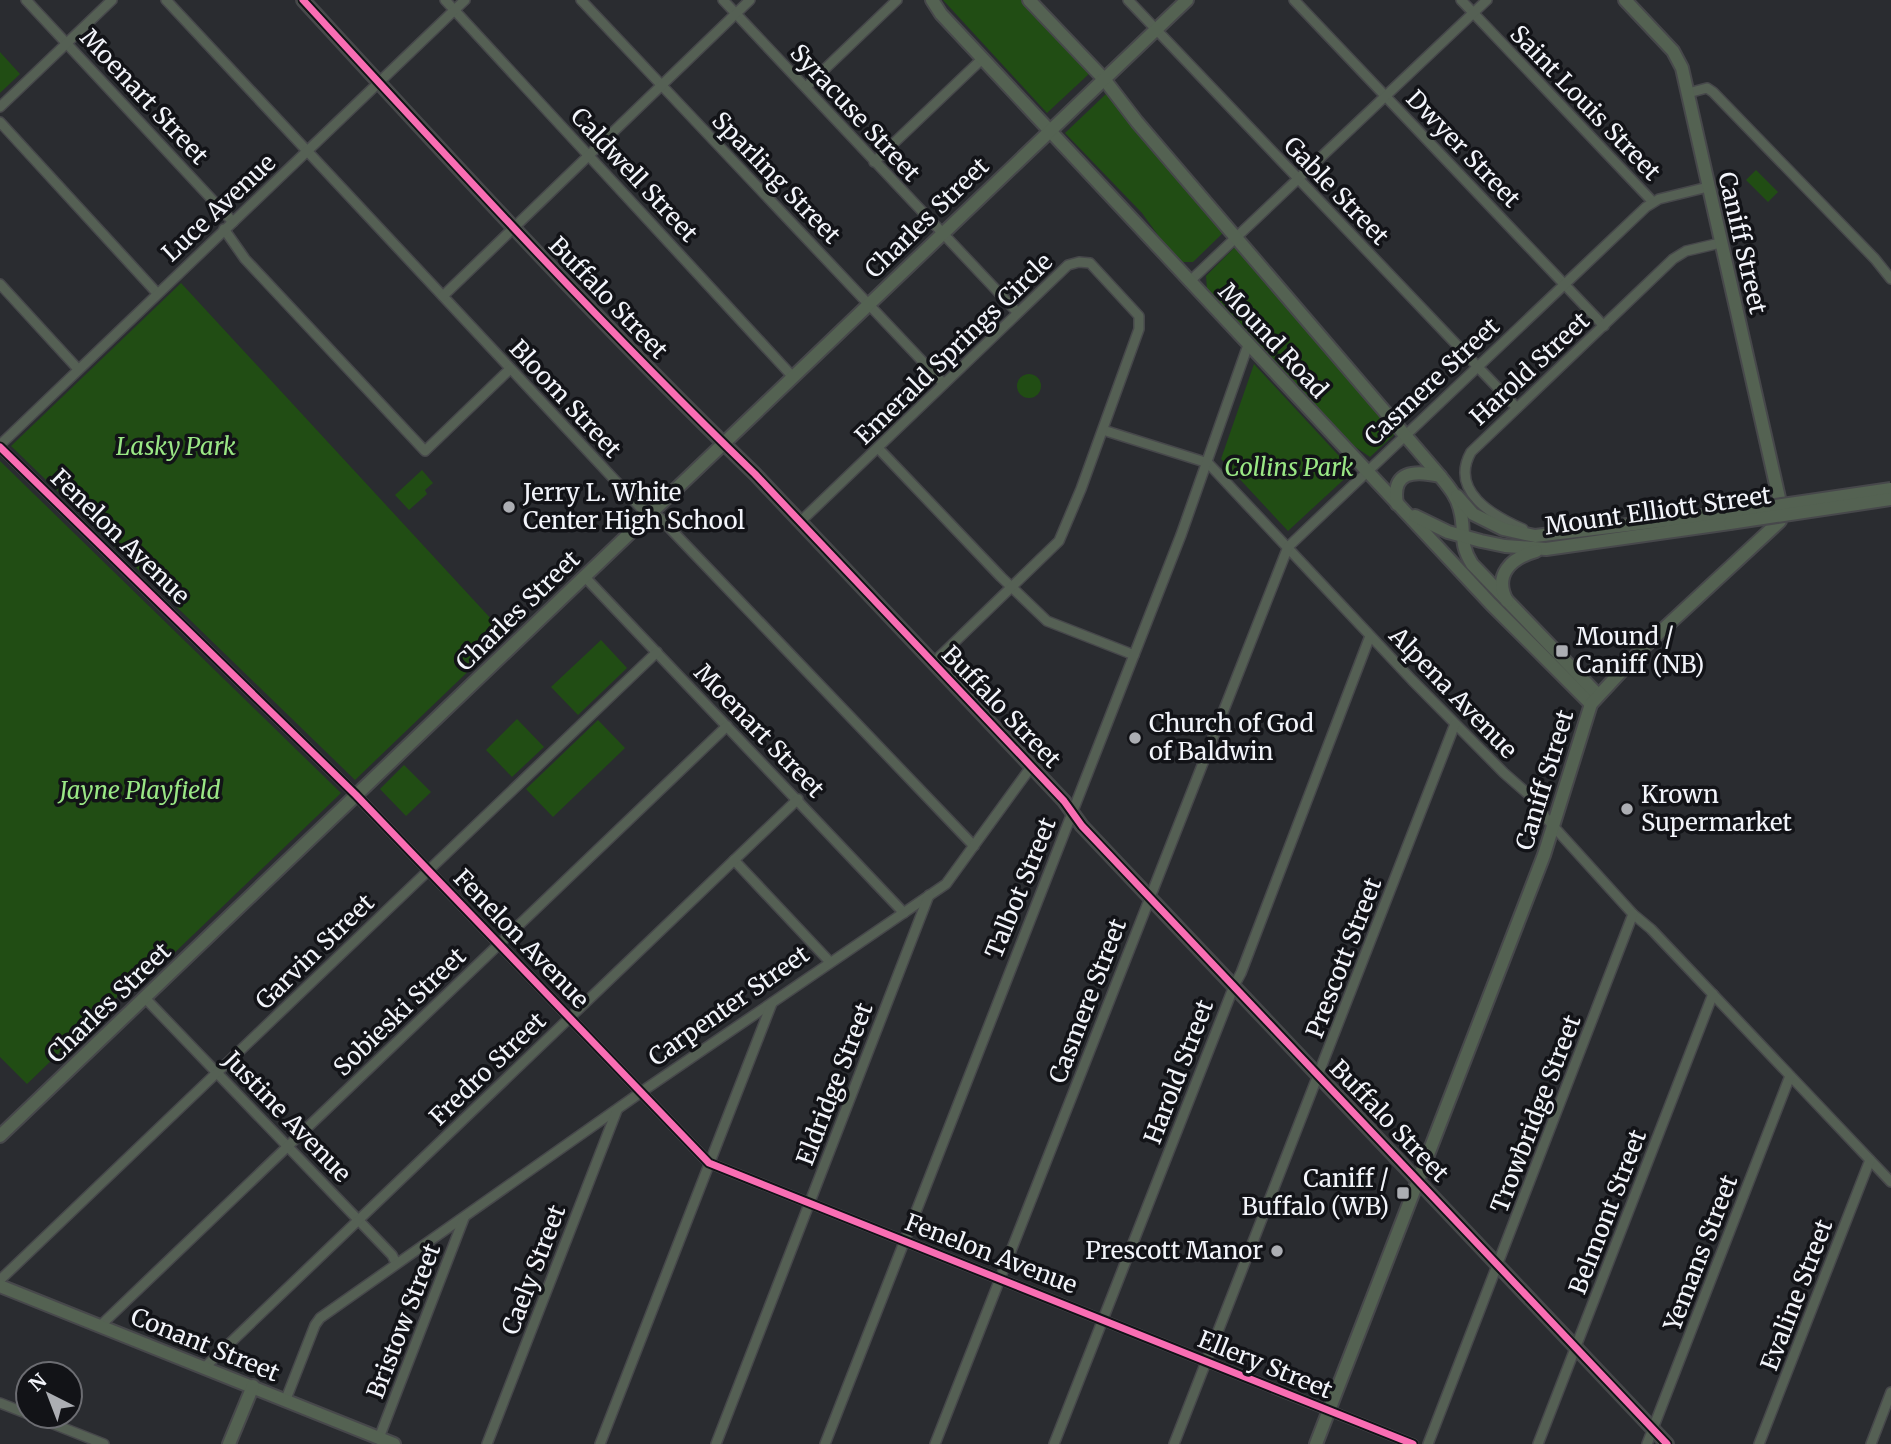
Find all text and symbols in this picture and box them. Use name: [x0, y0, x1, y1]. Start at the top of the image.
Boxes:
street label: Saint Louis Street: [1503, 19, 1668, 187]
street label: Moenart Street: [74, 22, 215, 171]
street label: Syracuse Street: [784, 37, 927, 188]
street label: Dwyer Street: [1400, 83, 1528, 214]
street label: Caldwell Street: [564, 101, 705, 249]
street label: Sparling Street: [706, 105, 848, 251]
street label: Gable Street: [1277, 130, 1396, 252]
street label: Luce Avenue: [155, 147, 282, 268]
street label: Charles Street: [858, 150, 996, 285]
street label: Caniff Street: [1711, 169, 1774, 318]
street label: Buffalo Street: [542, 230, 675, 366]
street label: Emerald Springs Circle: [848, 246, 1059, 451]
street label: Mound Road: [1212, 276, 1335, 405]
street label: Harold Street: [1463, 305, 1596, 432]
street label: Casmere Street: [1358, 311, 1506, 452]
street label: Bloom Street: [503, 333, 628, 465]
park label: Lasky Park: [116, 431, 236, 462]
park label: Collins Park: [1224, 452, 1354, 483]
street label: Fenelon Avenue: [44, 462, 197, 611]
place label: Jerry L. White Center High School: [522, 477, 745, 536]
street label: Mount Elliott Street: [1543, 479, 1774, 542]
marker: Jerry L. White Center High School: [501, 499, 517, 515]
street label: Charles Street: [449, 543, 587, 678]
street label: Alpena Avenue: [1382, 620, 1524, 765]
place label: Mound / Caniff (NB): [1576, 621, 1704, 680]
street label: Buffalo Street: [935, 639, 1068, 775]
marker: Mound / Caniff (NB): [1554, 643, 1570, 659]
street label: Moenart Street: [688, 657, 831, 804]
street label: Caniff Street: [1508, 705, 1581, 854]
place label: Church of God of Baldwin: [1149, 708, 1314, 767]
marker: Church of God of Baldwin: [1127, 730, 1143, 746]
park label: Jayne Playfield: [56, 775, 221, 806]
place label: Krown Supermarket: [1641, 779, 1793, 838]
marker: Krown Supermarket: [1619, 801, 1635, 817]
street label: Talbot Street: [978, 812, 1063, 963]
street label: Fenelon Avenue: [447, 862, 596, 1015]
street label: Prescott Street: [1299, 873, 1389, 1042]
street label: Garvin Street: [249, 887, 381, 1016]
street label: Casmere Street: [1042, 914, 1133, 1088]
street label: Charles Street: [40, 935, 178, 1070]
street label: Carpenter Street: [642, 938, 816, 1073]
street label: Sobieski Street: [327, 940, 473, 1083]
street label: Harold Street: [1137, 995, 1220, 1148]
street label: Eldridge Street: [789, 998, 880, 1169]
street label: Fredro Street: [423, 1005, 553, 1132]
street label: Trowbridge Street: [1484, 1010, 1588, 1217]
street label: Justine Avenue: [216, 1044, 358, 1189]
street label: Buffalo Street: [1323, 1053, 1456, 1189]
street label: Belmont Street: [1562, 1125, 1653, 1298]
place label: Caniff / Buffalo (WB): [1241, 1163, 1389, 1222]
street label: Yemans Street: [1656, 1170, 1745, 1336]
marker: Caniff / Buffalo (WB): [1395, 1185, 1411, 1201]
street label: Caely Street: [495, 1200, 573, 1339]
street label: Fenelon Avenue: [901, 1206, 1082, 1301]
street label: Evaline Street: [1754, 1214, 1840, 1375]
place label: Prescott Manor: [1085, 1235, 1263, 1266]
street label: Bristow Street: [360, 1238, 448, 1403]
marker: Prescott Manor: [1269, 1243, 1285, 1259]
street label: Conant Street: [126, 1301, 285, 1389]
street label: Ellery Street: [1193, 1324, 1338, 1406]
north arrow: [14, 1360, 84, 1430]
text: N: [24, 1368, 51, 1396]

